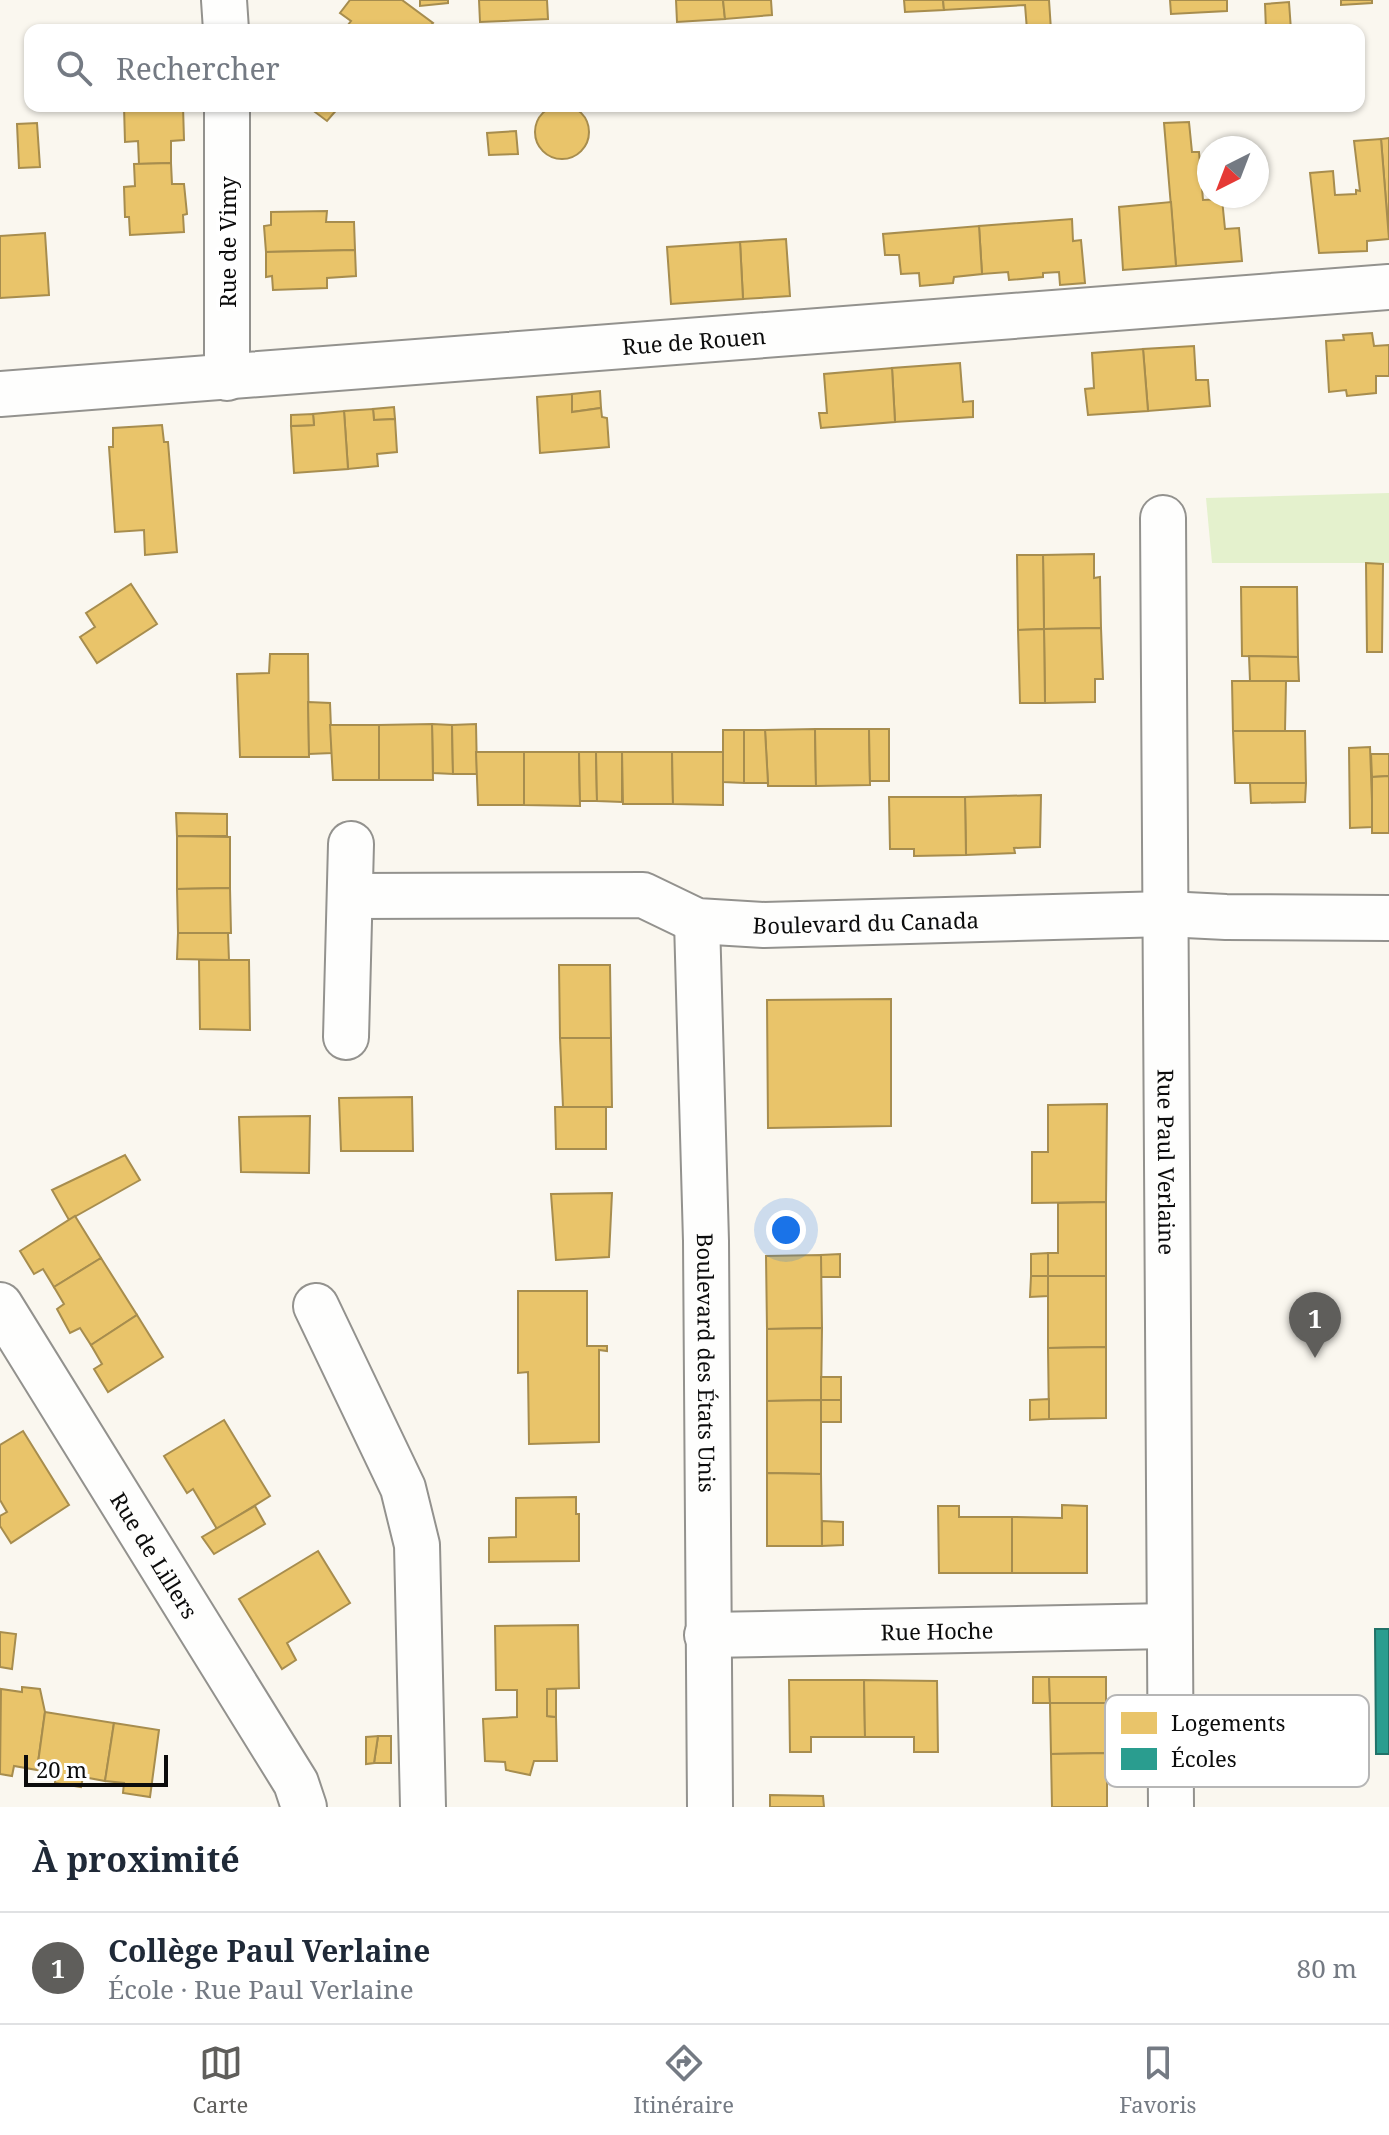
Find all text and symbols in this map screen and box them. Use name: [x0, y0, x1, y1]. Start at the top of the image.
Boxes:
search box: [24, 24, 1365, 112]
icon: search: [52, 46, 96, 90]
text: Rechercher: [116, 48, 280, 89]
north arrow: [1197, 136, 1269, 208]
street label: Rue de Vimy: [212, 176, 242, 308]
street label: Rue de Rouen: [621, 320, 767, 361]
street label: Boulevard du Canada: [752, 904, 979, 940]
street label: Rue Paul Verlaine: [1151, 1069, 1183, 1255]
your location: [766, 1210, 806, 1250]
street label: Boulevard des États Unis: [691, 1233, 723, 1493]
pin: 1: [1289, 1292, 1341, 1358]
street label: Rue de Lillers: [104, 1486, 205, 1624]
street label: Rue Hoche: [880, 1614, 994, 1647]
legend: [1105, 1695, 1369, 1787]
text: Logements: [1171, 1707, 1285, 1737]
text: Écoles: [1171, 1743, 1237, 1773]
scale bar: [24, 1751, 168, 1787]
text: 20 m: [36, 1754, 87, 1784]
text: À proximité: [32, 1836, 240, 1882]
text: Collège Paul Verlaine: [108, 1930, 430, 1971]
text: 1: [51, 1950, 65, 1986]
text: 80 m: [1297, 1950, 1357, 1986]
text: École · Rue Paul Verlaine: [108, 1971, 414, 2007]
tab: Carte: [193, 2041, 248, 2119]
tab: Itinéraire: [634, 2041, 734, 2119]
tab: Favoris: [1119, 2041, 1196, 2119]

